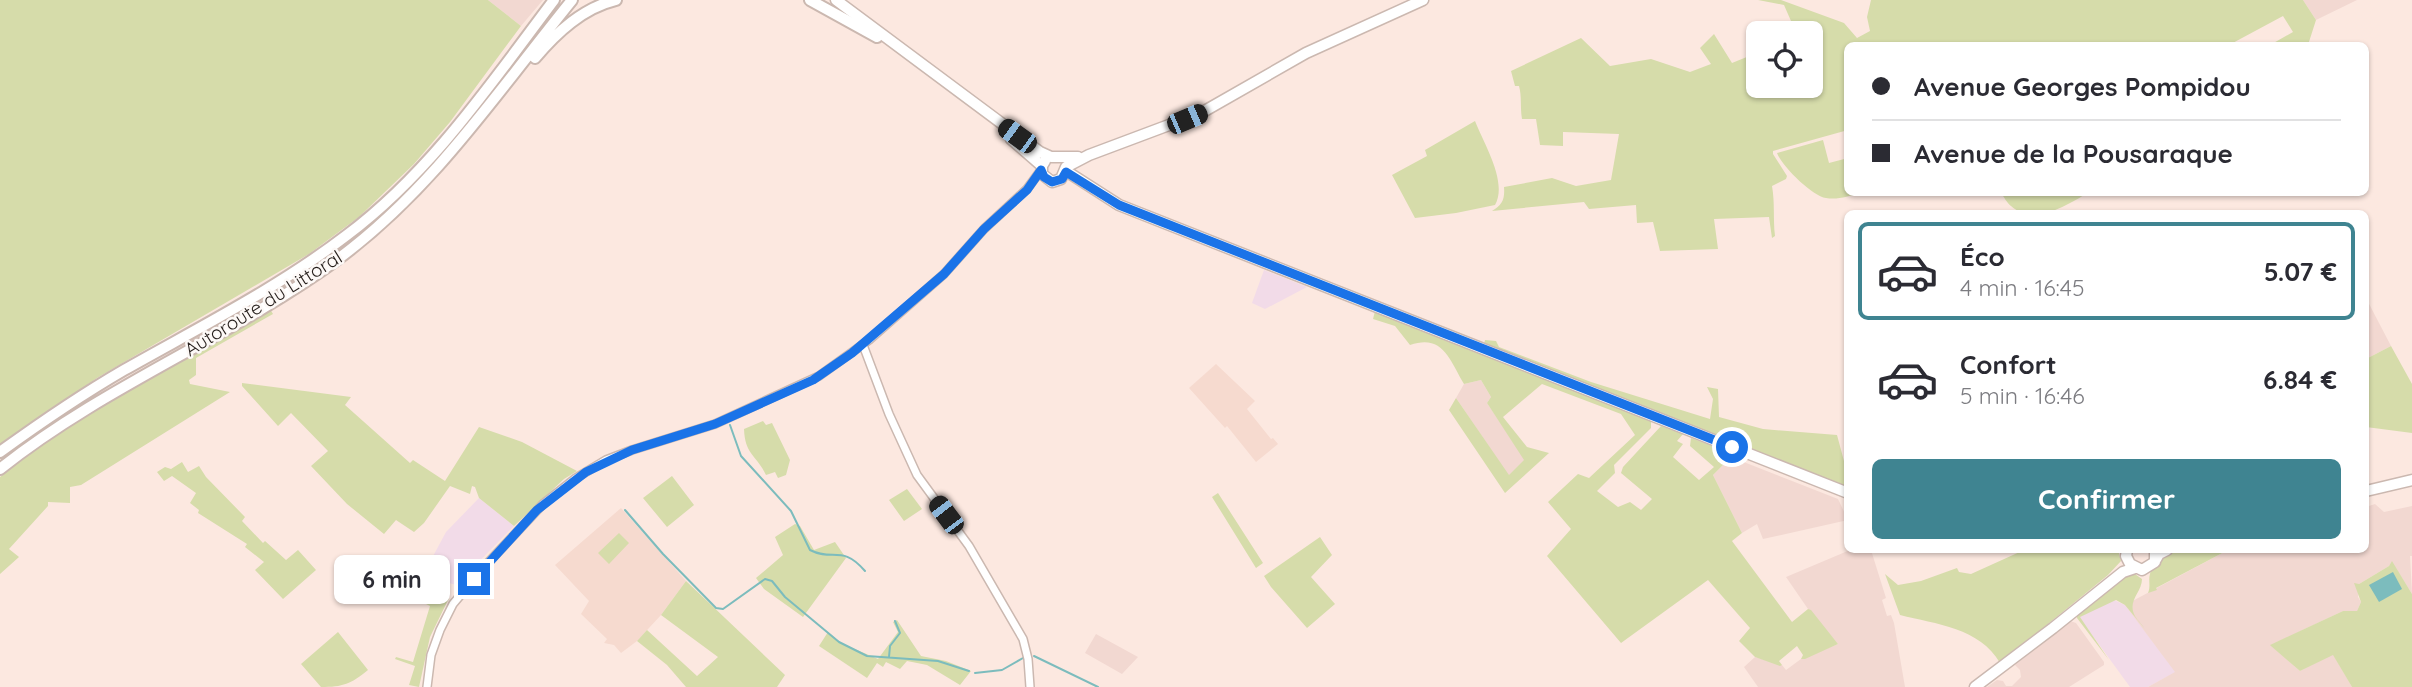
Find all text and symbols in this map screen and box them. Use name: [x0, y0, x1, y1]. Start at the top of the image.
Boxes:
map controls: [1746, 21, 1823, 98]
button: locate: [1746, 21, 1823, 98]
text: Avenue Georges Pompidou: [1914, 70, 2251, 103]
car: [1164, 101, 1211, 137]
car: [994, 115, 1041, 157]
text: Avenue de la Pousaraque: [1914, 137, 2233, 170]
icon: car: [1876, 240, 1939, 303]
text: Éco: [1960, 240, 2005, 273]
street label: Autoroute du Littoral: [180, 245, 346, 361]
text: 5.07 €: [2264, 255, 2337, 288]
text: 4 min · 16:45: [1960, 273, 2085, 302]
icon: car: [1876, 348, 1939, 411]
text: Confort: [1960, 348, 2057, 381]
text: 6.84 €: [2263, 363, 2337, 396]
text: 5 min · 16:46: [1960, 381, 2085, 410]
route start: [1716, 431, 1748, 463]
button: Confirmer: [1872, 459, 2341, 539]
car: [925, 492, 968, 538]
callout: 6 min: [334, 554, 449, 604]
route end: [458, 563, 490, 595]
text: 6 min: [362, 565, 422, 594]

